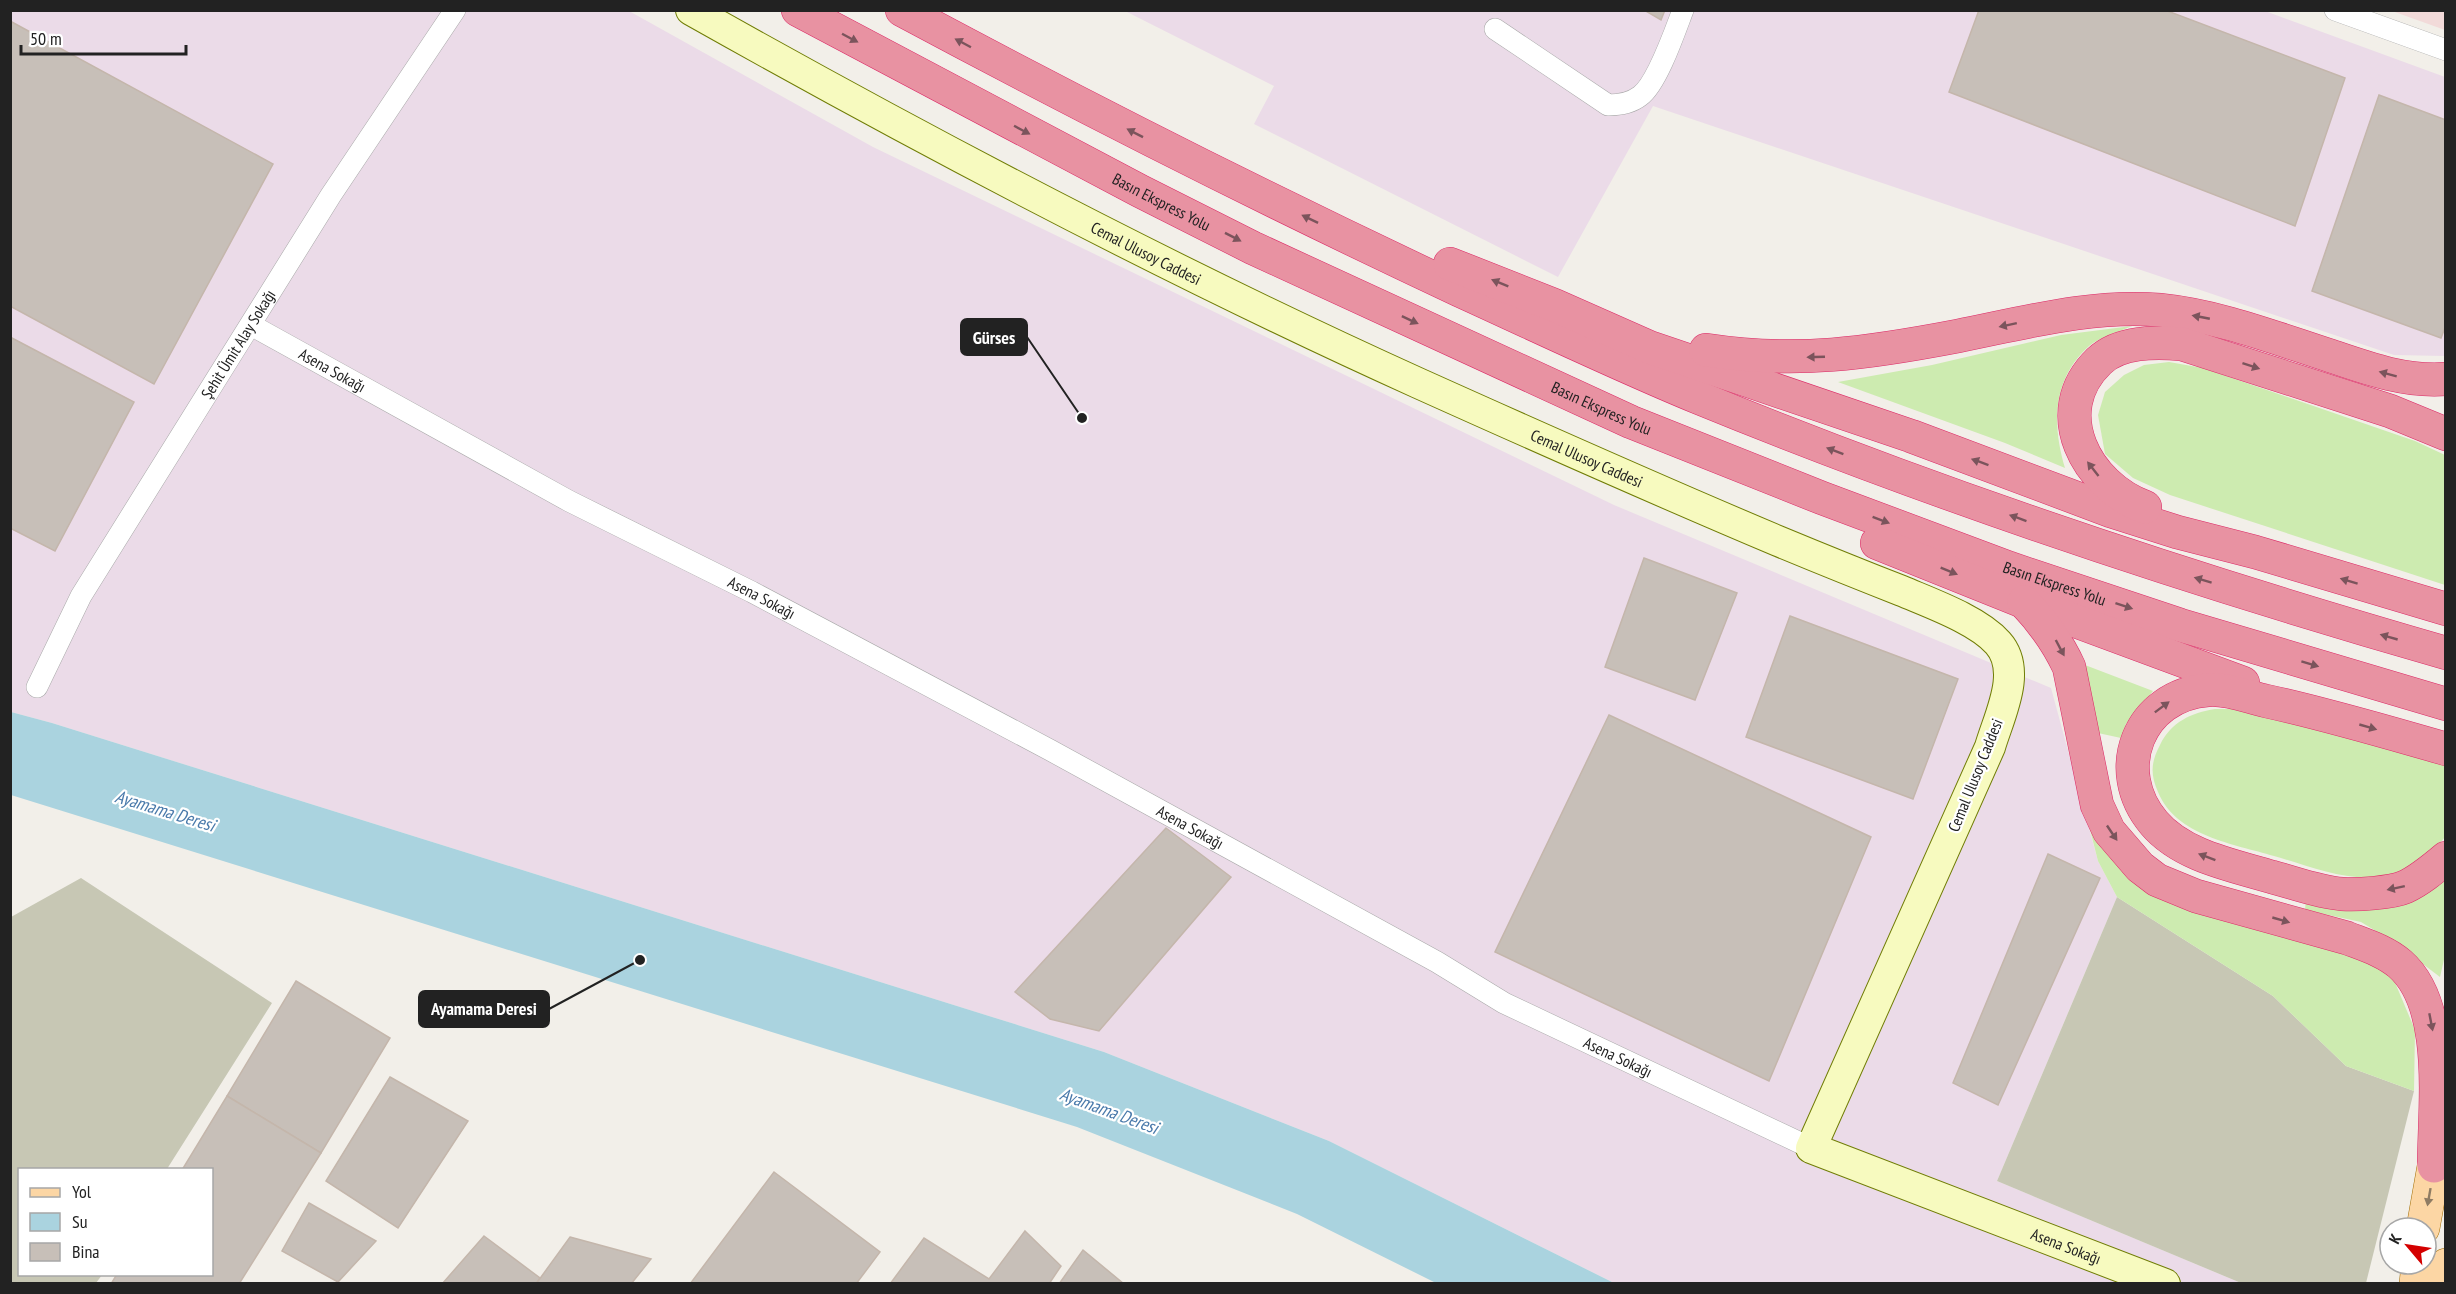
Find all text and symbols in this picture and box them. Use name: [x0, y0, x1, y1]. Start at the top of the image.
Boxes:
scale bar: [21, 18, 186, 56]
text: 50 m: [30, 27, 62, 50]
one-way arrow: [842, 33, 859, 43]
one-way arrow: [954, 38, 971, 48]
one-way arrow: [1013, 124, 1031, 134]
one-way arrow: [1127, 128, 1144, 138]
street label: Basın Ekspress Yolu: [1109, 168, 1214, 235]
one-way arrow: [1302, 215, 1319, 224]
street label: Cemal Ulusoy Caddesi: [1088, 217, 1204, 289]
one-way arrow: [1225, 233, 1242, 242]
one-way arrow: [1491, 278, 1509, 288]
street label: Şehit Ümit Alay Sokağı: [197, 286, 280, 402]
one-way arrow: [2192, 312, 2211, 321]
one-way arrow: [1401, 315, 1419, 325]
callout: Gürses: [961, 319, 1027, 355]
one-way arrow: [1999, 321, 2017, 331]
text: Gürses: [973, 326, 1015, 349]
street label: Asena Sokağı: [295, 344, 369, 397]
one-way arrow: [1806, 352, 1825, 362]
one-way arrow: [2242, 362, 2260, 371]
one-way arrow: [2379, 369, 2397, 378]
street label: Basın Ekspress Yolu: [1548, 377, 1654, 439]
street label: Cemal Ulusoy Caddesi: [1528, 425, 1646, 492]
one-way arrow: [1826, 445, 1844, 455]
one-way arrow: [1971, 457, 1989, 466]
one-way arrow: [2088, 461, 2100, 476]
one-way arrow: [2009, 513, 2027, 523]
one-way arrow: [1872, 516, 1890, 526]
street label: Basın Ekspress Yolu: [2000, 557, 2109, 610]
one-way arrow: [1940, 567, 1958, 577]
street label: Asena Sokağı: [725, 572, 799, 623]
one-way arrow: [2194, 575, 2212, 584]
one-way arrow: [2340, 576, 2358, 585]
one-way arrow: [2115, 602, 2133, 611]
one-way arrow: [2380, 632, 2398, 641]
one-way arrow: [2055, 639, 2065, 656]
one-way arrow: [2301, 660, 2319, 669]
one-way arrow: [2154, 701, 2170, 713]
street label: Cemal Ulusoy Caddesi: [1943, 715, 2007, 835]
one-way arrow: [2359, 722, 2377, 732]
water label: Ayamama Deresi: [113, 784, 220, 837]
street label: Asena Sokağı: [1153, 800, 1227, 853]
one-way arrow: [2107, 825, 2118, 842]
one-way arrow: [2198, 851, 2216, 861]
one-way arrow: [2387, 884, 2406, 893]
one-way arrow: [2272, 916, 2290, 925]
callout: Ayamama Deresi: [419, 991, 549, 1027]
text: Ayamama Deresi: [430, 997, 537, 1020]
one-way arrow: [2427, 1013, 2436, 1032]
street label: Asena Sokağı: [1581, 1032, 1655, 1082]
water label: Ayamama Deresi: [1057, 1082, 1163, 1140]
legend: [18, 1168, 213, 1276]
text: Yol: [72, 1180, 92, 1203]
one-way arrow: [2424, 1188, 2433, 1207]
text: Su: [72, 1210, 88, 1233]
north arrow: [2378, 1216, 2438, 1276]
street label: Asena Sokağı: [2028, 1224, 2104, 1268]
text: K: [2384, 1230, 2406, 1247]
text: Bina: [72, 1240, 100, 1263]

